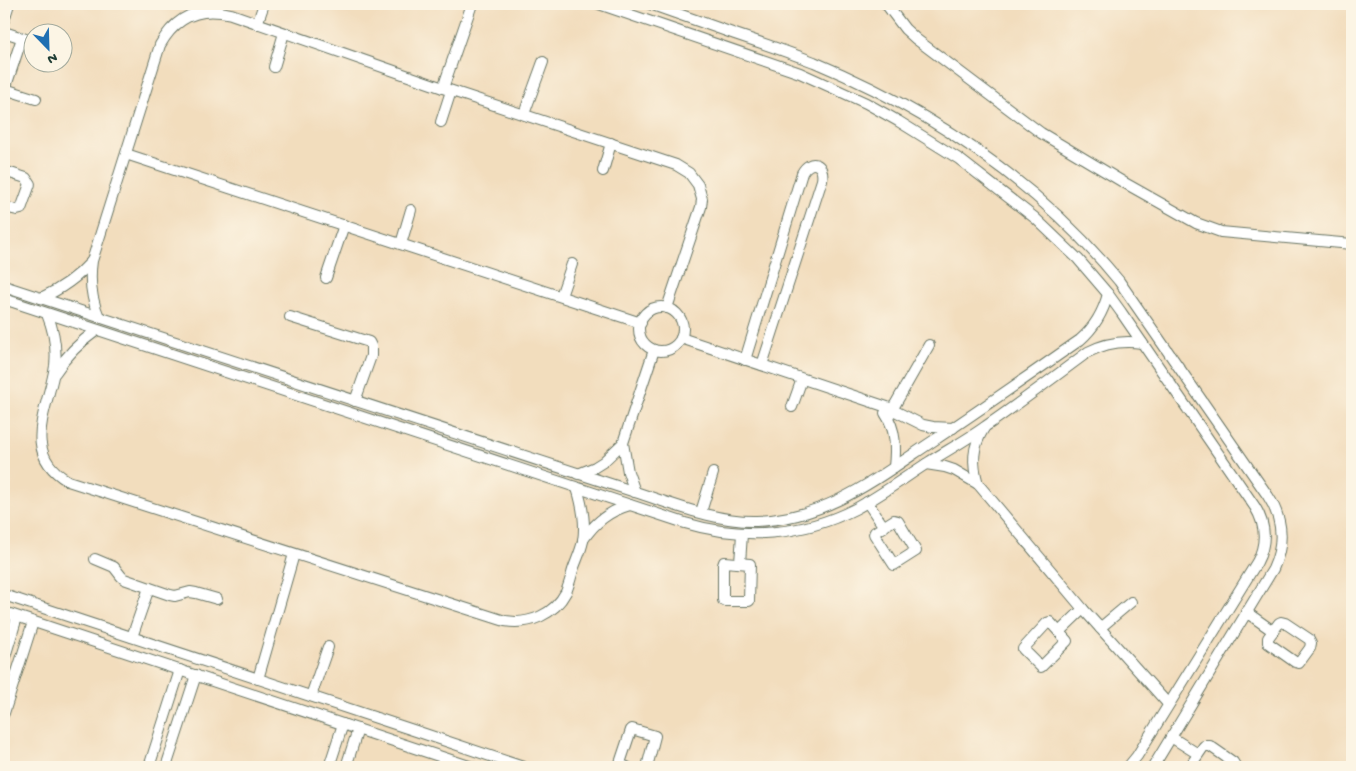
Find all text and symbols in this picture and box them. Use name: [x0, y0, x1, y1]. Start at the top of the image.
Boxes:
north arrow: [22, 22, 72, 72]
text: N: [45, 48, 60, 67]

